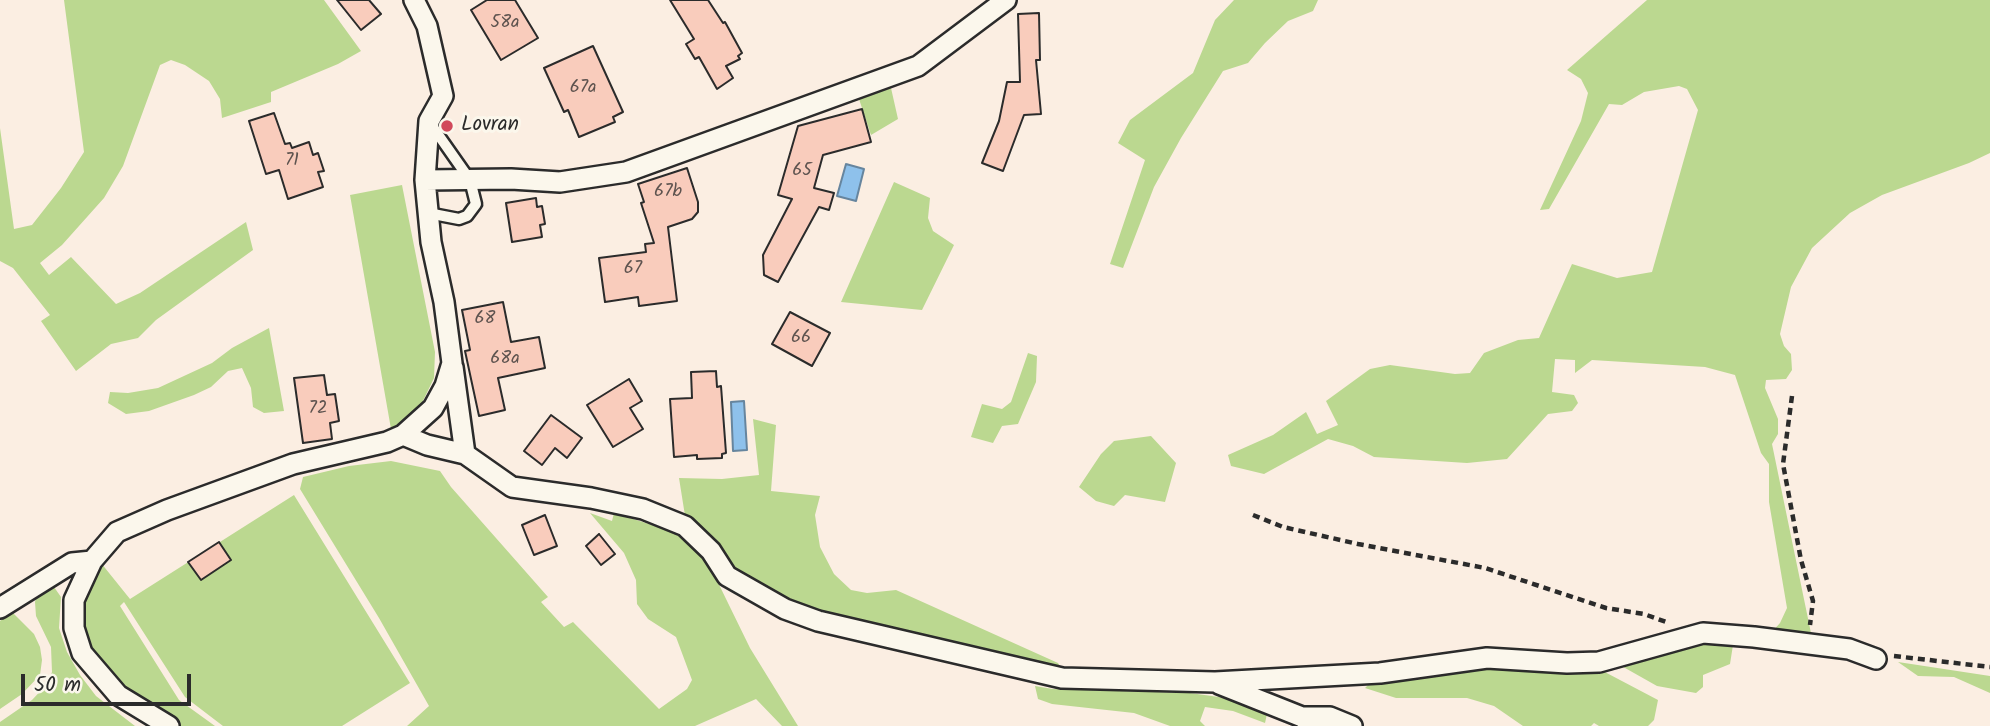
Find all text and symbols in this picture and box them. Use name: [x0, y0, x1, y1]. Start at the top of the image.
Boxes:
house number: 58a: [491, 13, 519, 35]
house number: 67a: [570, 78, 596, 100]
place label: Lovran: [461, 113, 519, 139]
marker: Lovran: [439, 118, 455, 134]
house number: 71: [285, 151, 299, 173]
house number: 65: [792, 161, 812, 183]
house number: 67b: [654, 182, 682, 204]
house number: 67: [624, 259, 642, 281]
house number: 68: [475, 309, 495, 331]
house number: 66: [791, 328, 811, 350]
house number: 68a: [490, 349, 520, 371]
house number: 72: [309, 399, 327, 421]
scale bar: [24, 660, 194, 704]
text: 50 m: [34, 669, 81, 702]

